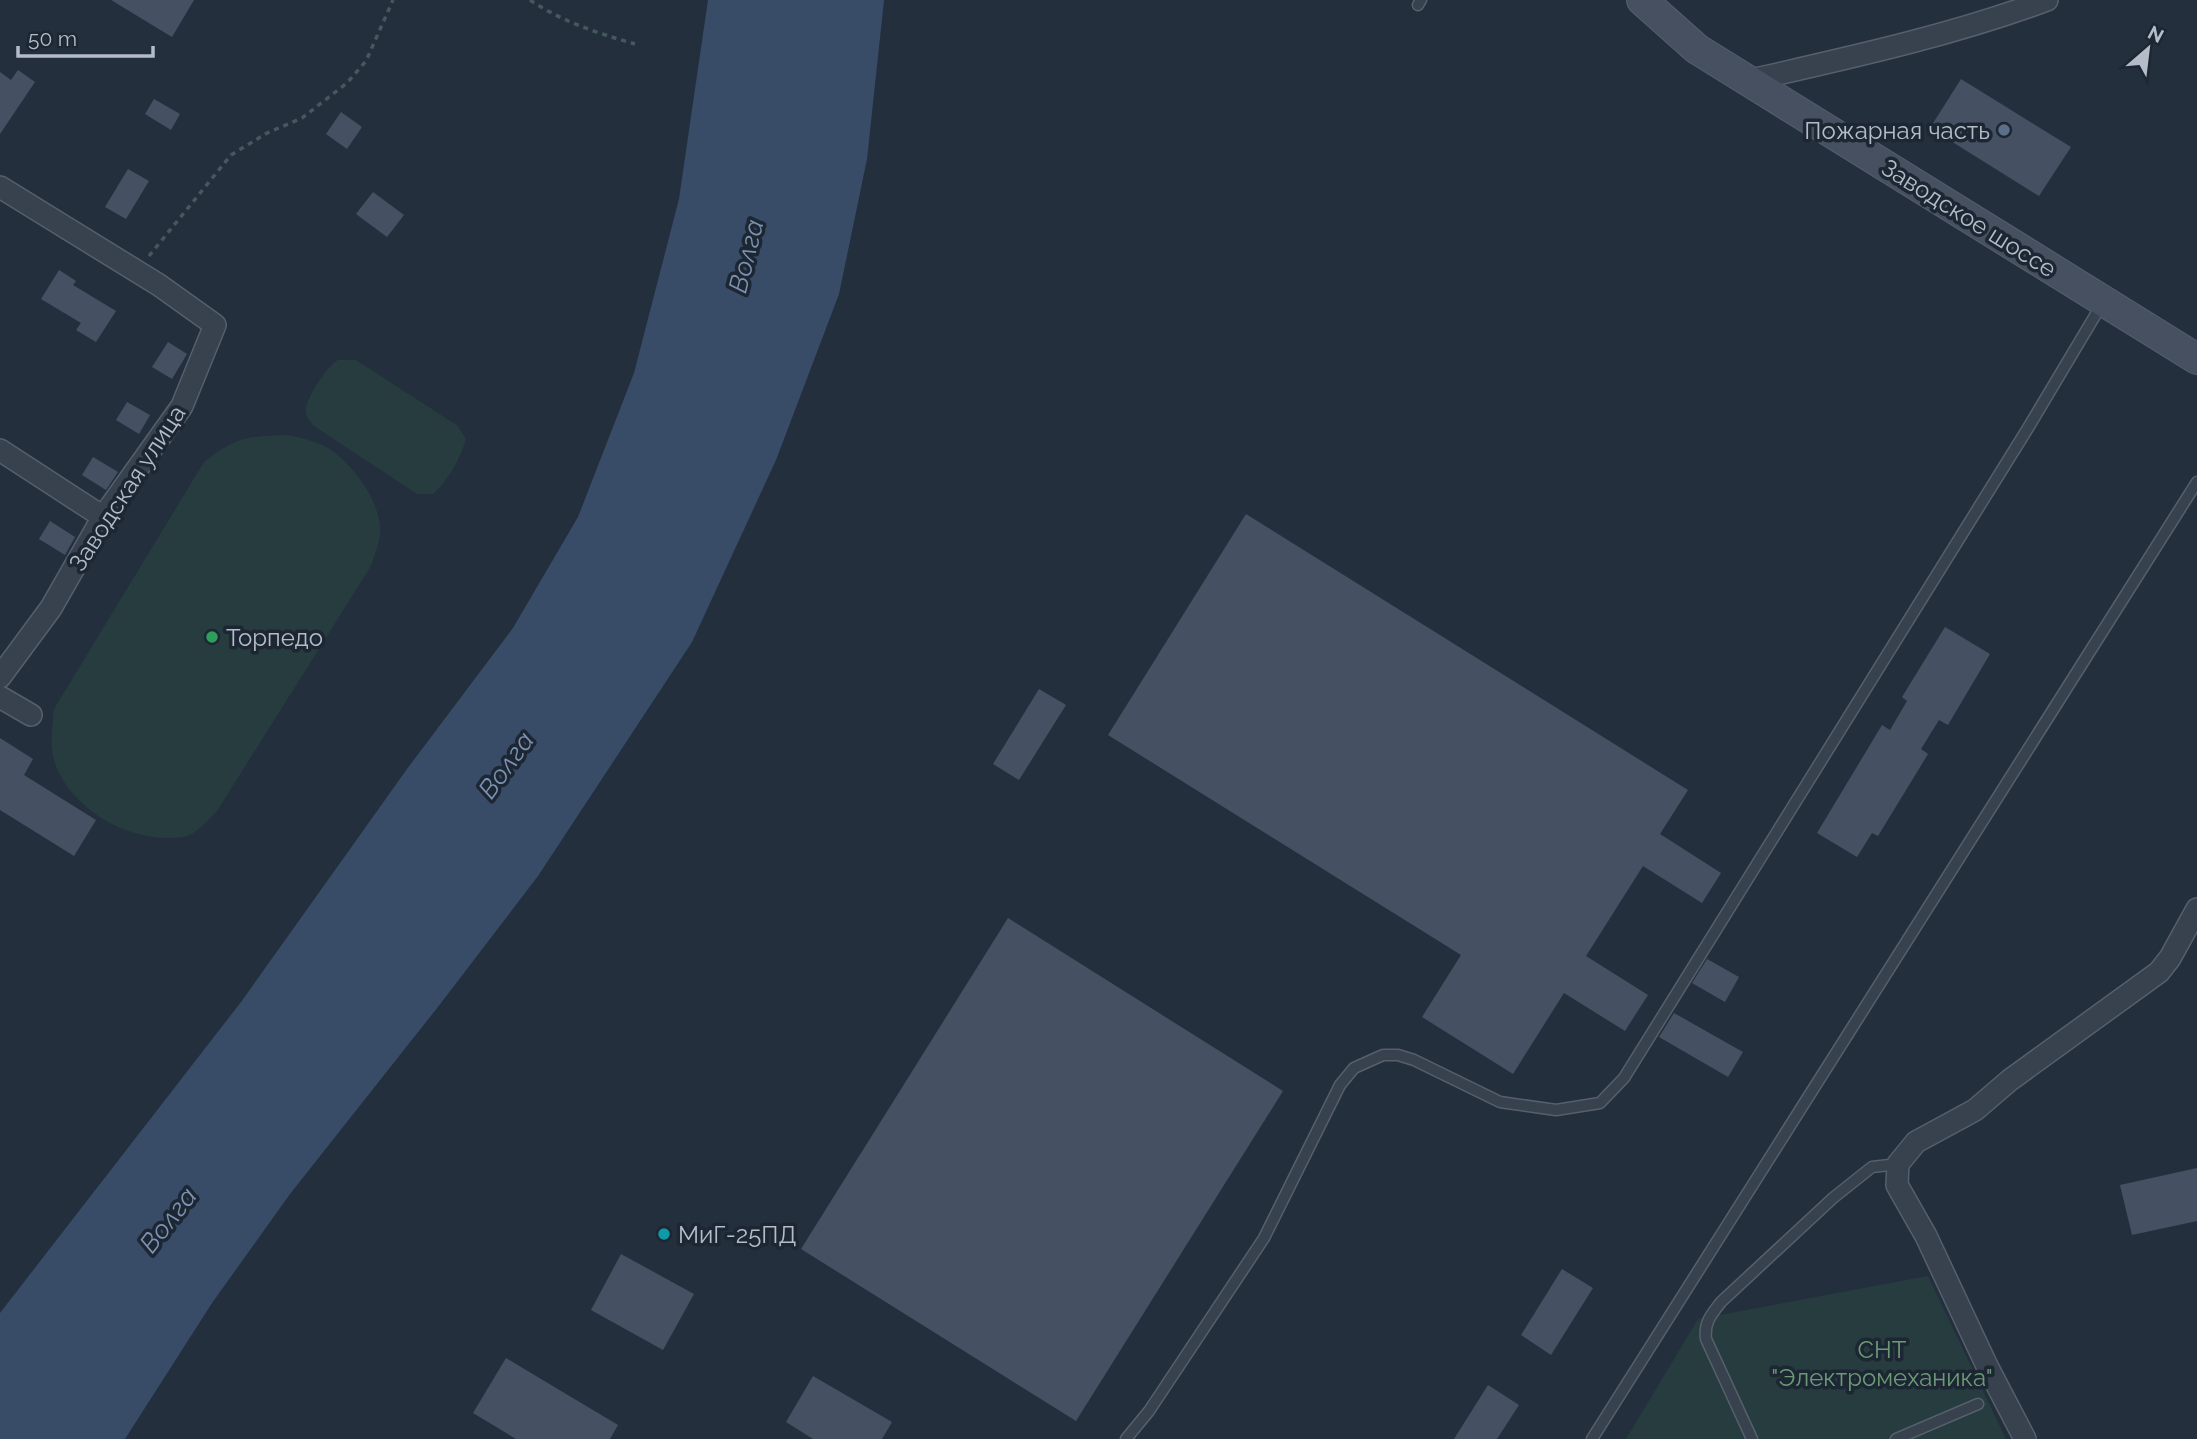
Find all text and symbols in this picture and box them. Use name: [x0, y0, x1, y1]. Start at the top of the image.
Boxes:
scale bar: [18, 14, 152, 58]
north arrow: [2113, 14, 2183, 84]
text: N: [2144, 21, 2168, 47]
text: 50 m: [28, 26, 77, 51]
place label: Пожарная часть: [1804, 116, 1990, 145]
marker: Пожарная часть: [1996, 122, 2012, 138]
street label: Заводское шоссе: [1876, 153, 2062, 283]
water label: Волга: [722, 216, 770, 296]
street label: Заводская улица: [63, 400, 191, 576]
place label: Торпедо: [226, 623, 323, 652]
marker: Торпедо: [204, 629, 220, 645]
water label: Волга: [472, 726, 540, 804]
water label: Волга: [133, 1181, 203, 1259]
place label: МиГ-25ПД: [678, 1220, 796, 1249]
marker: МиГ-25ПД: [656, 1226, 672, 1242]
park label: СНТ "Электромеханика": [1771, 1335, 1993, 1392]

